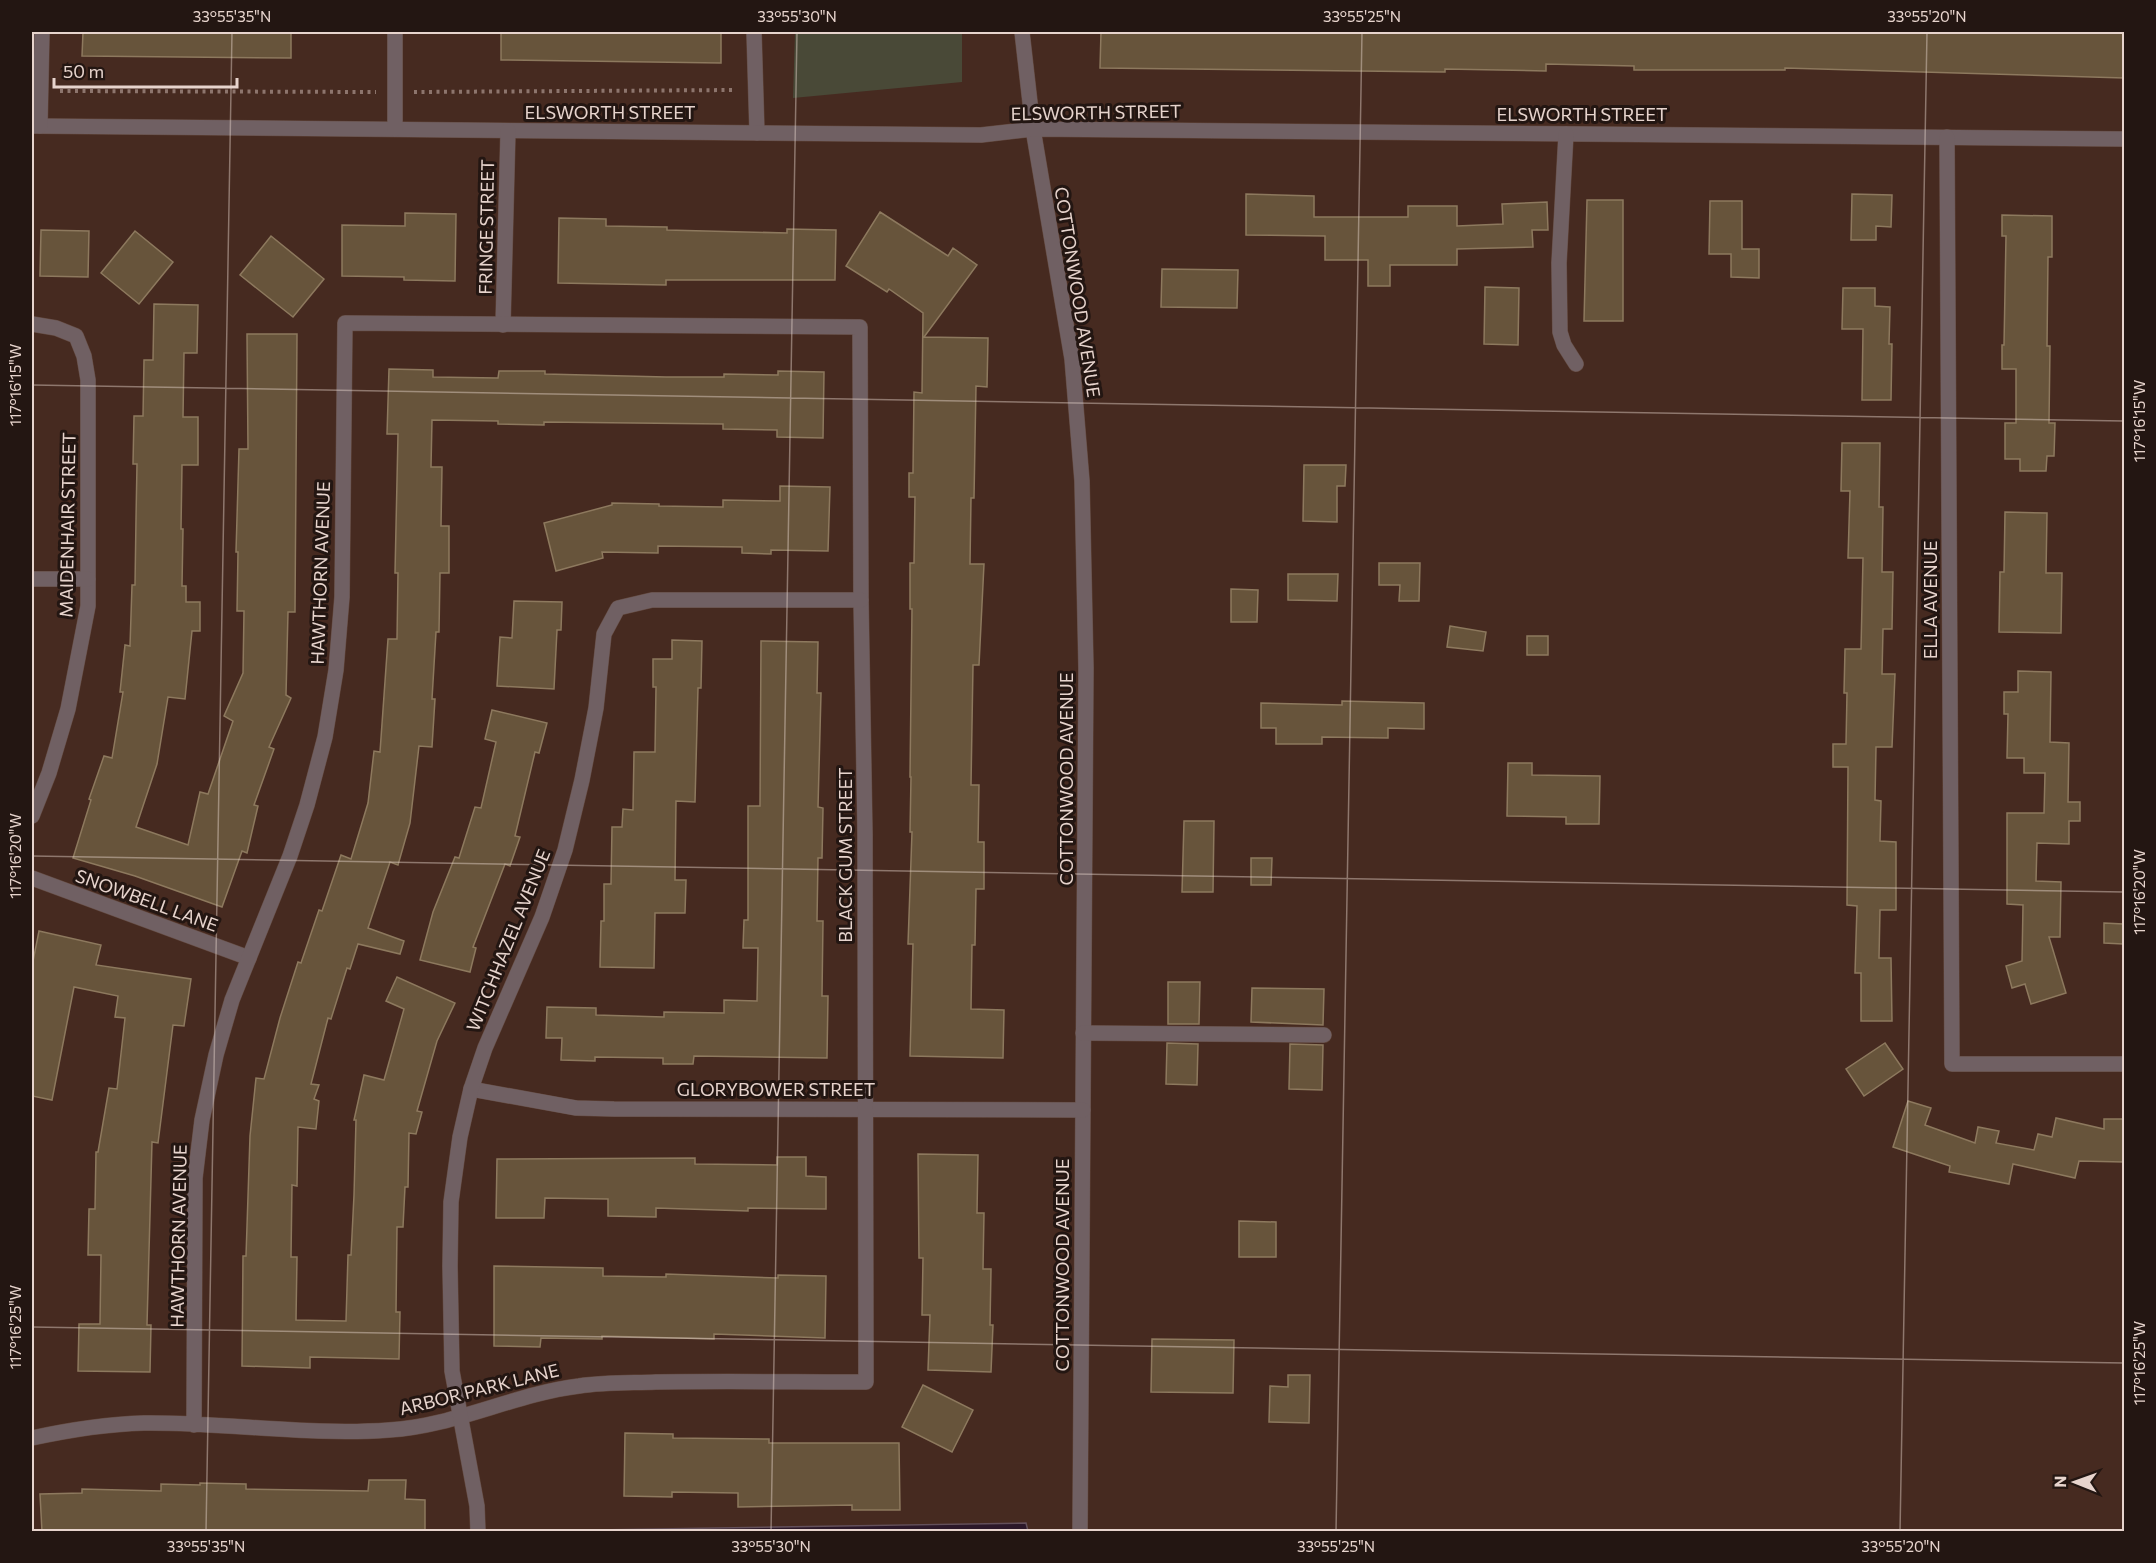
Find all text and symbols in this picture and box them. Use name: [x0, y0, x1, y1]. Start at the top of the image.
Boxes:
text: 33°55'35"N: [193, 7, 271, 25]
text: 33°55'30"N: [757, 7, 837, 25]
text: 33°55'25"N: [1323, 7, 1401, 25]
text: 33°55'20"N: [1887, 7, 1967, 25]
scale bar: [54, 51, 237, 89]
text: 50 m: [63, 60, 104, 82]
street label: ELSWORTH STREET: [1010, 100, 1182, 124]
street label: ELSWORTH STREET: [525, 101, 695, 123]
street label: ELSWORTH STREET: [1497, 103, 1667, 125]
street label: FRINGE STREET: [474, 159, 498, 295]
street label: COTTONWOOD AVENUE: [1050, 185, 1106, 399]
text: 117°16'15"W: [6, 344, 24, 426]
text: 117°16'15"W: [2130, 380, 2148, 462]
street label: MAIDENHAIR STREET: [54, 432, 80, 618]
street label: HAWTHORN AVENUE: [306, 481, 334, 665]
street label: ELLA AVENUE: [1919, 541, 1941, 659]
street label: COTTONWOOD AVENUE: [1055, 673, 1077, 885]
street label: BLACK GUM STREET: [834, 767, 856, 943]
text: 117°16'20"W: [6, 813, 24, 899]
street label: WITCHHAZEL AVENUE: [461, 846, 555, 1034]
text: 117°16'20"W: [2130, 849, 2148, 935]
street label: SNOWBELL LANE: [73, 864, 221, 936]
street label: GLORYBOWER STREET: [677, 1078, 875, 1100]
street label: HAWTHORN AVENUE: [165, 1144, 191, 1328]
street label: COTTONWOOD AVENUE: [1051, 1159, 1073, 1371]
text: 117°16'25"W: [6, 1285, 24, 1369]
text: 117°16'25"W: [2130, 1321, 2148, 1405]
street label: ARBOR PARK LANE: [397, 1359, 561, 1419]
north arrow: [2045, 1452, 2105, 1512]
text: N: [2050, 1476, 2069, 1488]
text: 33°55'35"N: [167, 1537, 245, 1555]
text: 33°55'30"N: [731, 1537, 811, 1555]
text: 33°55'25"N: [1297, 1537, 1375, 1555]
text: 33°55'20"N: [1861, 1537, 1941, 1555]

